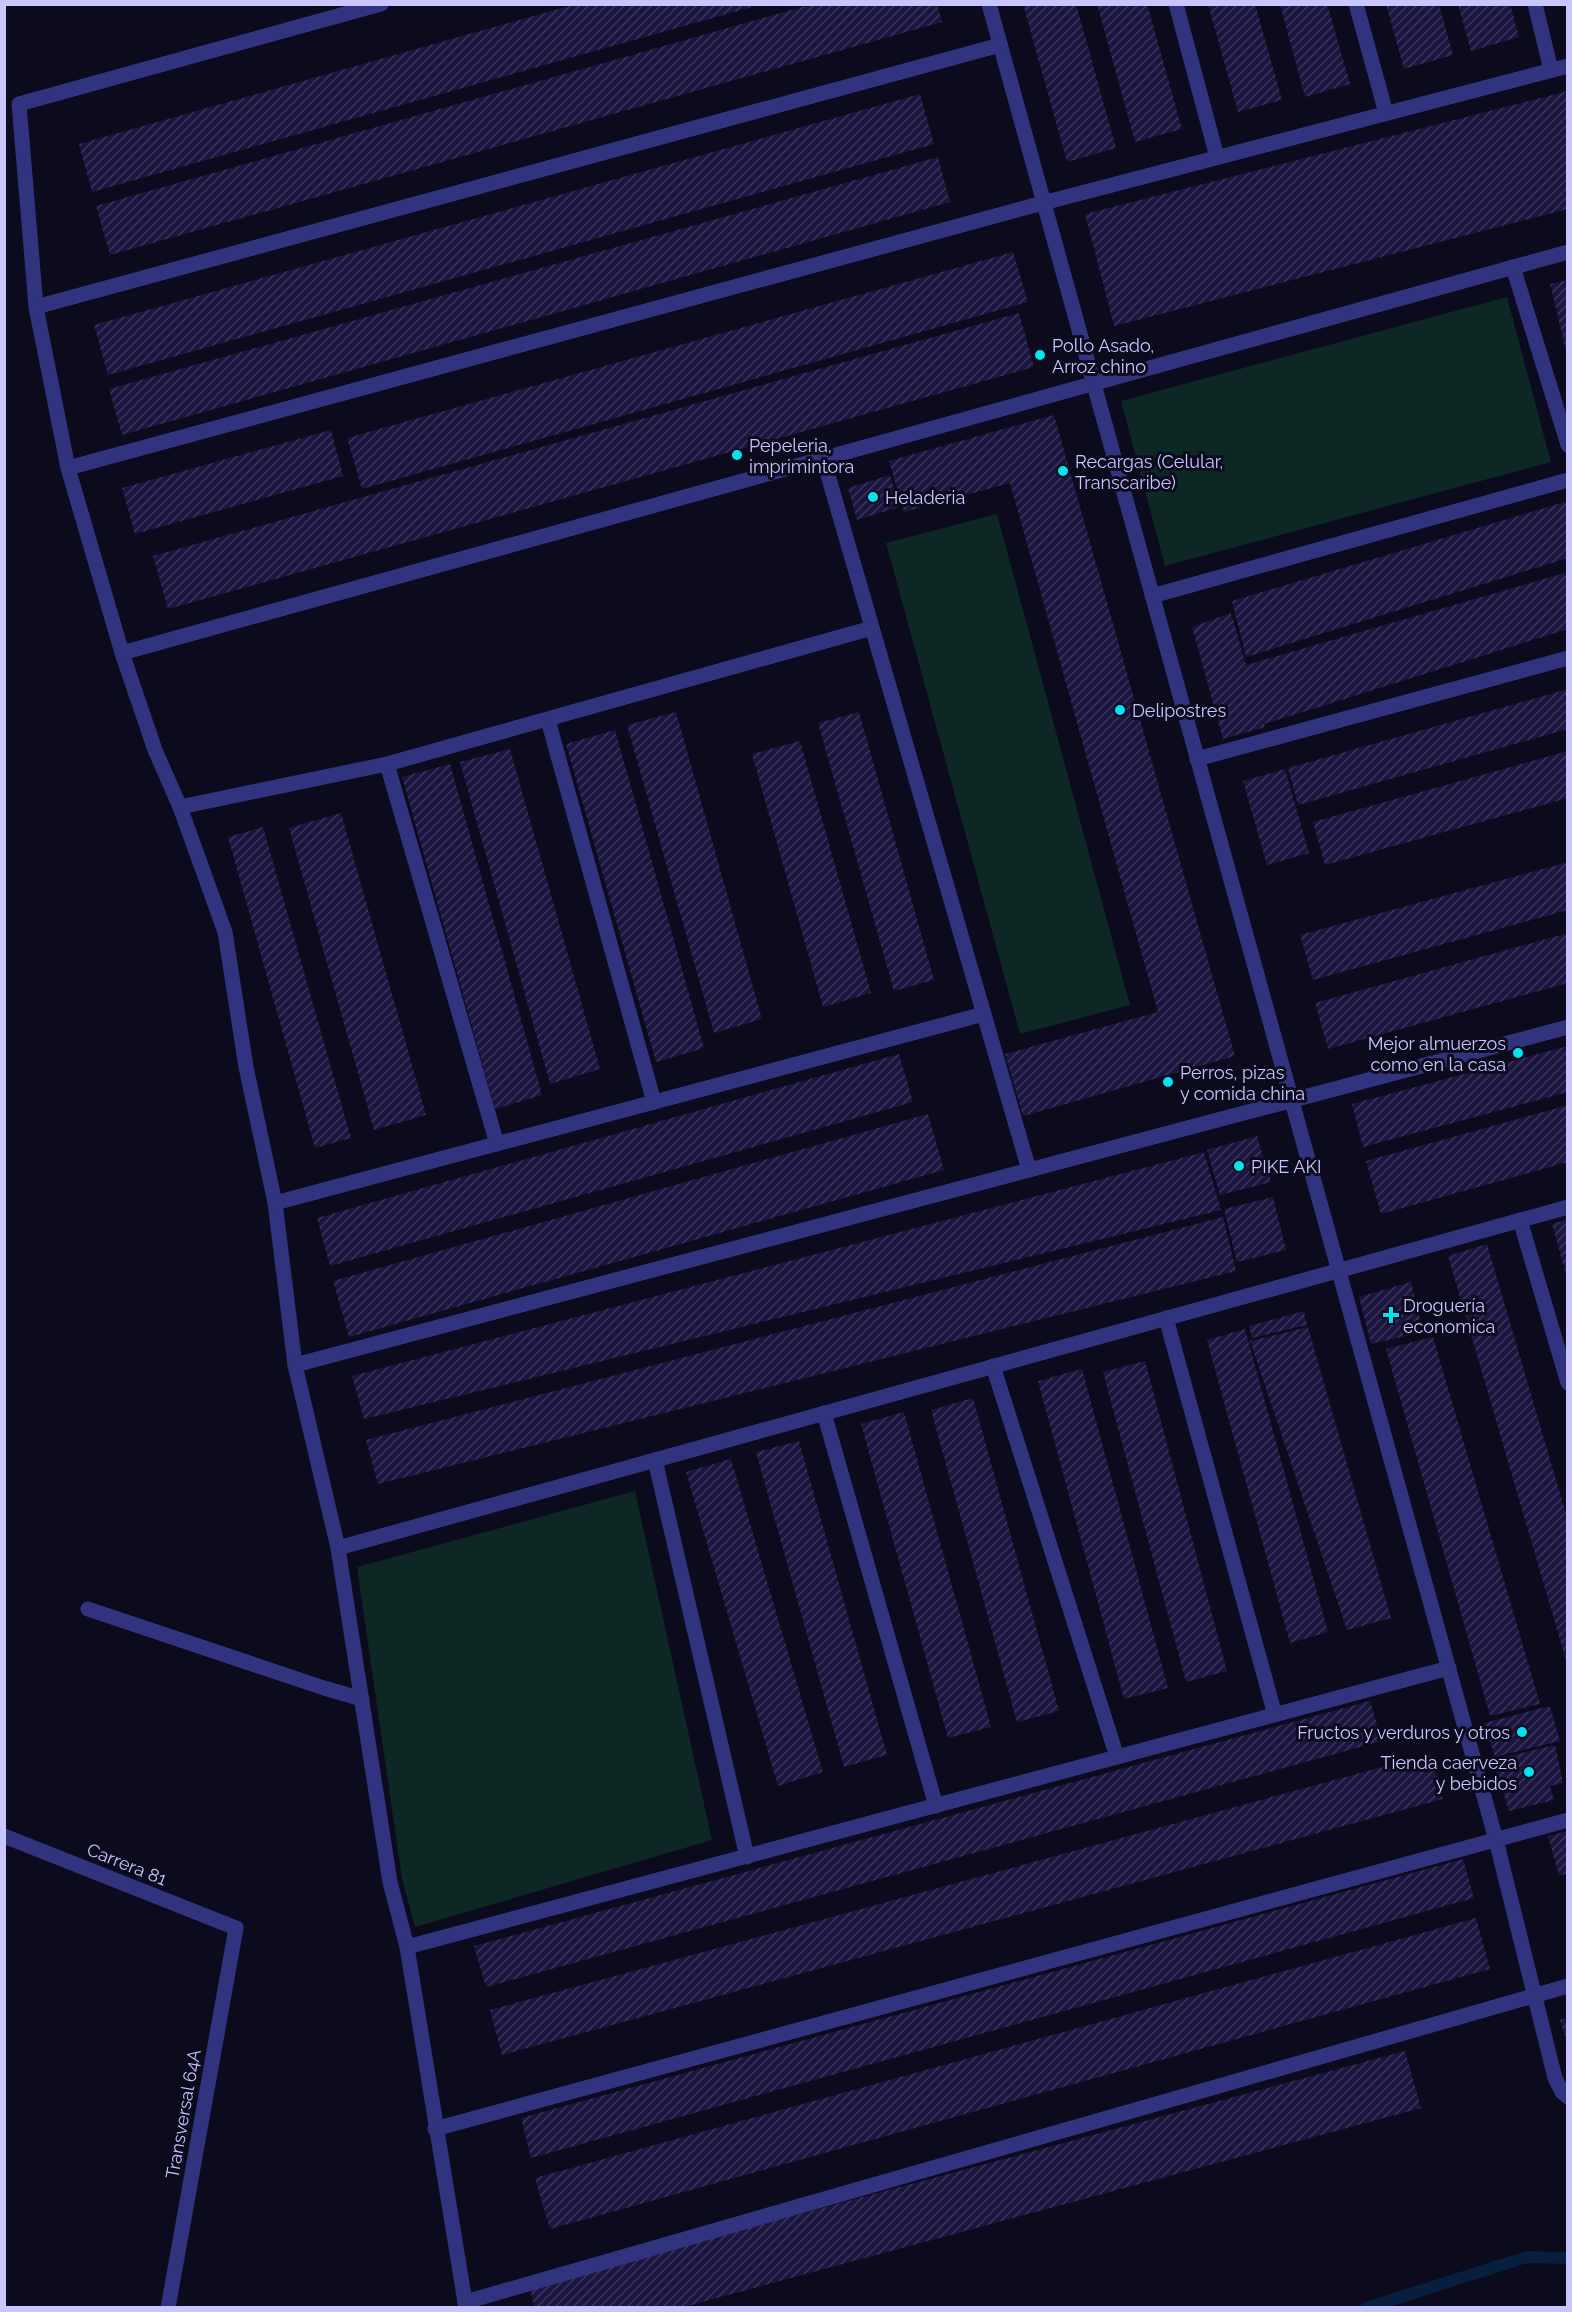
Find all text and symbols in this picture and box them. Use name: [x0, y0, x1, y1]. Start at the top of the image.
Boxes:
place label: Pollo Asado, Arroz chino: [1052, 335, 1154, 377]
marker: Pollo Asado, Arroz chino: [1033, 348, 1047, 362]
place label: Pepeleria, imprimintora: [749, 435, 854, 477]
marker: Pepeleria, imprimintora: [730, 448, 744, 462]
place label: Recargas (Celular, Transcaribe): [1075, 451, 1223, 493]
marker: Recargas (Celular, Transcaribe): [1056, 464, 1070, 478]
place label: Heladeria: [885, 487, 965, 508]
marker: Heladeria: [866, 490, 880, 504]
place label: Delipostres: [1132, 700, 1226, 721]
marker: Delipostres: [1113, 703, 1127, 717]
place label: Mejor almuerzos como en la casa: [1368, 1033, 1506, 1075]
marker: Mejor almuerzos como en la casa: [1511, 1046, 1525, 1060]
place label: Perros, pizas y comida china: [1180, 1062, 1305, 1104]
marker: Perros, pizas y comida china: [1161, 1075, 1175, 1089]
place label: PIKE AKI: [1251, 1156, 1321, 1177]
marker: PIKE AKI: [1232, 1159, 1246, 1173]
place label: Droguería economica: [1403, 1295, 1495, 1337]
marker: Droguería economica: [1384, 1308, 1398, 1322]
place label: Fructos y verduros y otros: [1297, 1722, 1510, 1743]
marker: Fructos y verduros y otros: [1515, 1725, 1529, 1739]
place label: Tienda caerveza y bebidos: [1380, 1752, 1517, 1794]
marker: Tienda caerveza y bebidos: [1522, 1765, 1536, 1779]
street label: Carrera 81: [84, 1839, 170, 1890]
street label: Transversal 64A: [161, 2048, 205, 2180]

